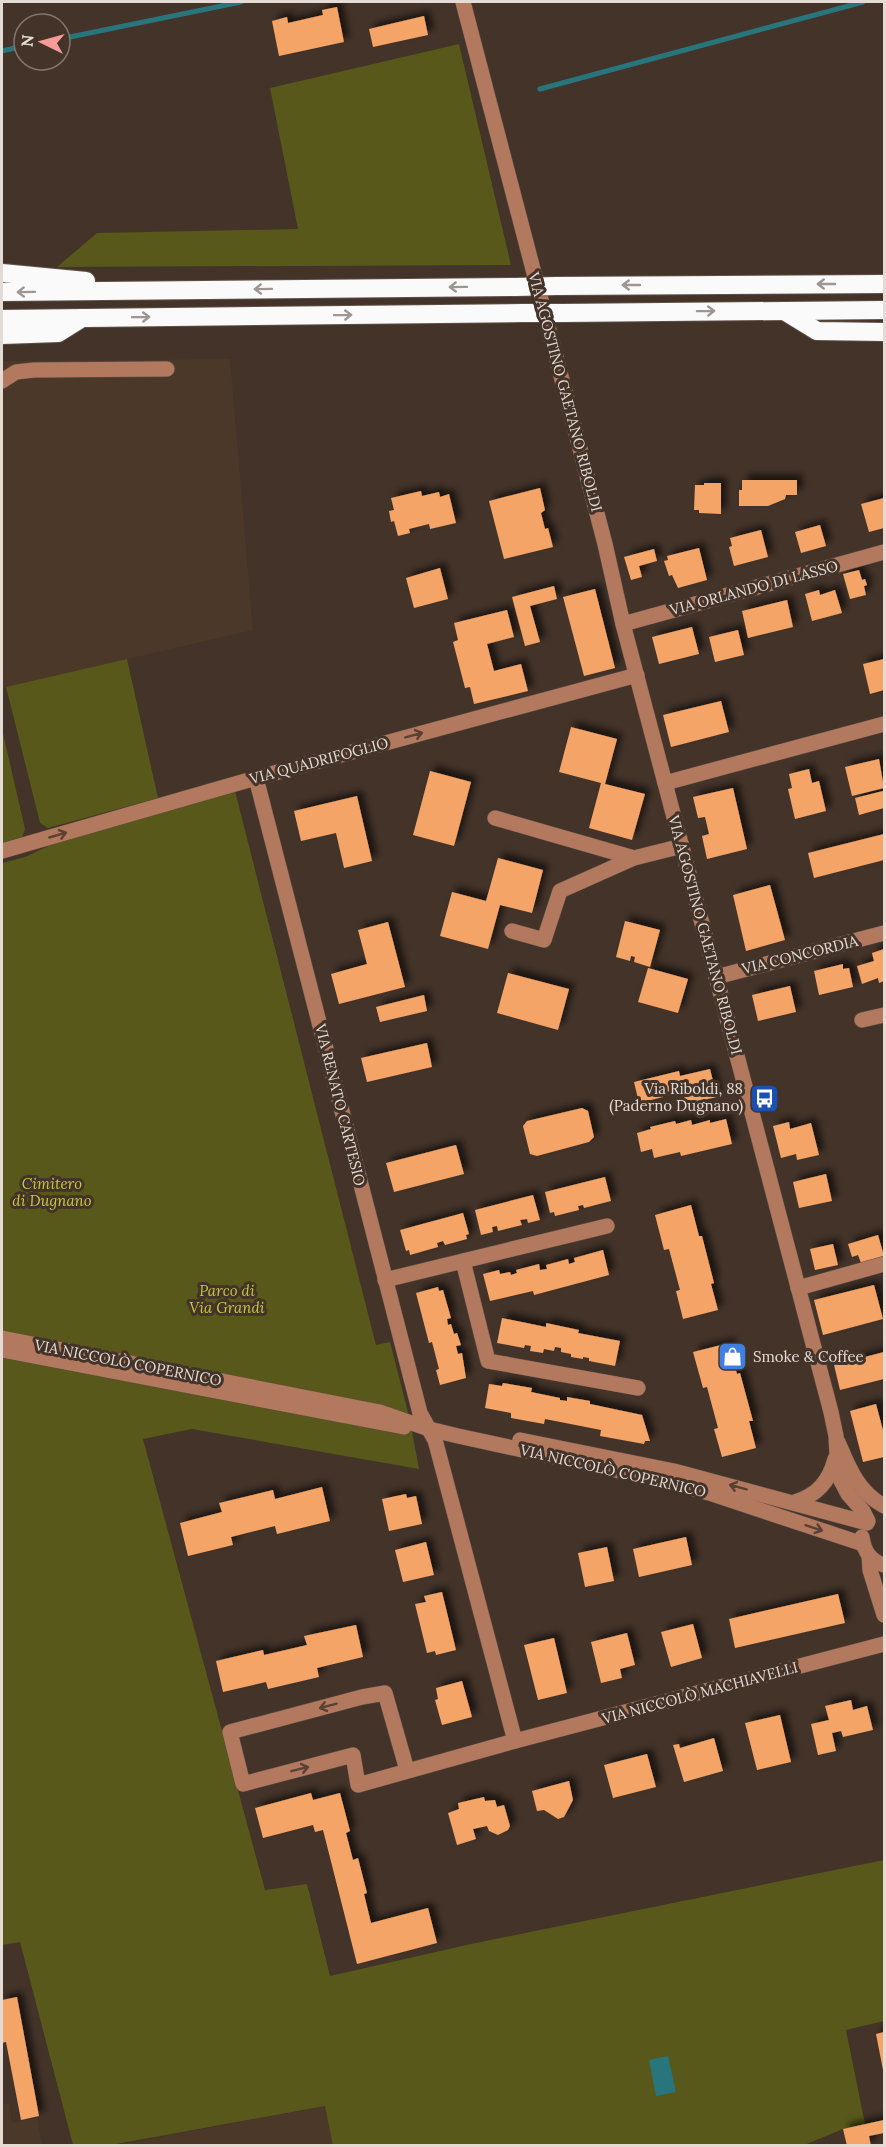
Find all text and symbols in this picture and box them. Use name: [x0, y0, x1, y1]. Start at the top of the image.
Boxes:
north arrow: [12, 12, 72, 72]
text: N: [17, 34, 38, 48]
street label: VIA AGOSTINO GAETANO RIBOLDI: [524, 269, 607, 514]
one-way arrow: [817, 278, 837, 290]
one-way arrow: [622, 280, 642, 291]
one-way arrow: [448, 281, 468, 293]
one-way arrow: [253, 284, 273, 295]
one-way arrow: [16, 286, 36, 298]
one-way arrow: [695, 306, 715, 317]
one-way arrow: [332, 309, 352, 321]
one-way arrow: [131, 311, 151, 323]
street label: VIA ORLANDO DI LASSO: [667, 556, 840, 619]
one-way arrow: [404, 729, 423, 741]
street label: VIA QUADRIFOGLIO: [247, 733, 390, 788]
street label: VIA AGOSTINO GAETANO RIBOLDI: [664, 812, 747, 1057]
one-way arrow: [48, 829, 67, 840]
street label: VIA CONCORDIA: [739, 931, 860, 978]
street label: VIA RENATO CARTESIO: [311, 1021, 370, 1188]
place label: Via Riboldi, 88 (Paderno Dugnano): [609, 1079, 743, 1116]
bus stop icon: Via Riboldi, 88 (Paderno Dugnano): [748, 1082, 780, 1114]
park label: Cimitero di Dugnano: [12, 1174, 92, 1210]
park label: Parco di Via Grandi: [189, 1281, 265, 1317]
street label: VIA NICCOLÒ COPERNICO: [32, 1335, 223, 1390]
shop icon: Smoke & Coffee: [716, 1341, 748, 1373]
place label: Smoke & Coffee: [753, 1347, 864, 1366]
street label: VIA NICCOLÒ COPERNICO: [517, 1440, 708, 1501]
one-way arrow: [729, 1481, 748, 1492]
one-way arrow: [804, 1523, 823, 1534]
street label: VIA NICCOLÒ MACHIAVELLI: [599, 1657, 800, 1728]
one-way arrow: [319, 1701, 338, 1712]
one-way arrow: [290, 1763, 309, 1774]

